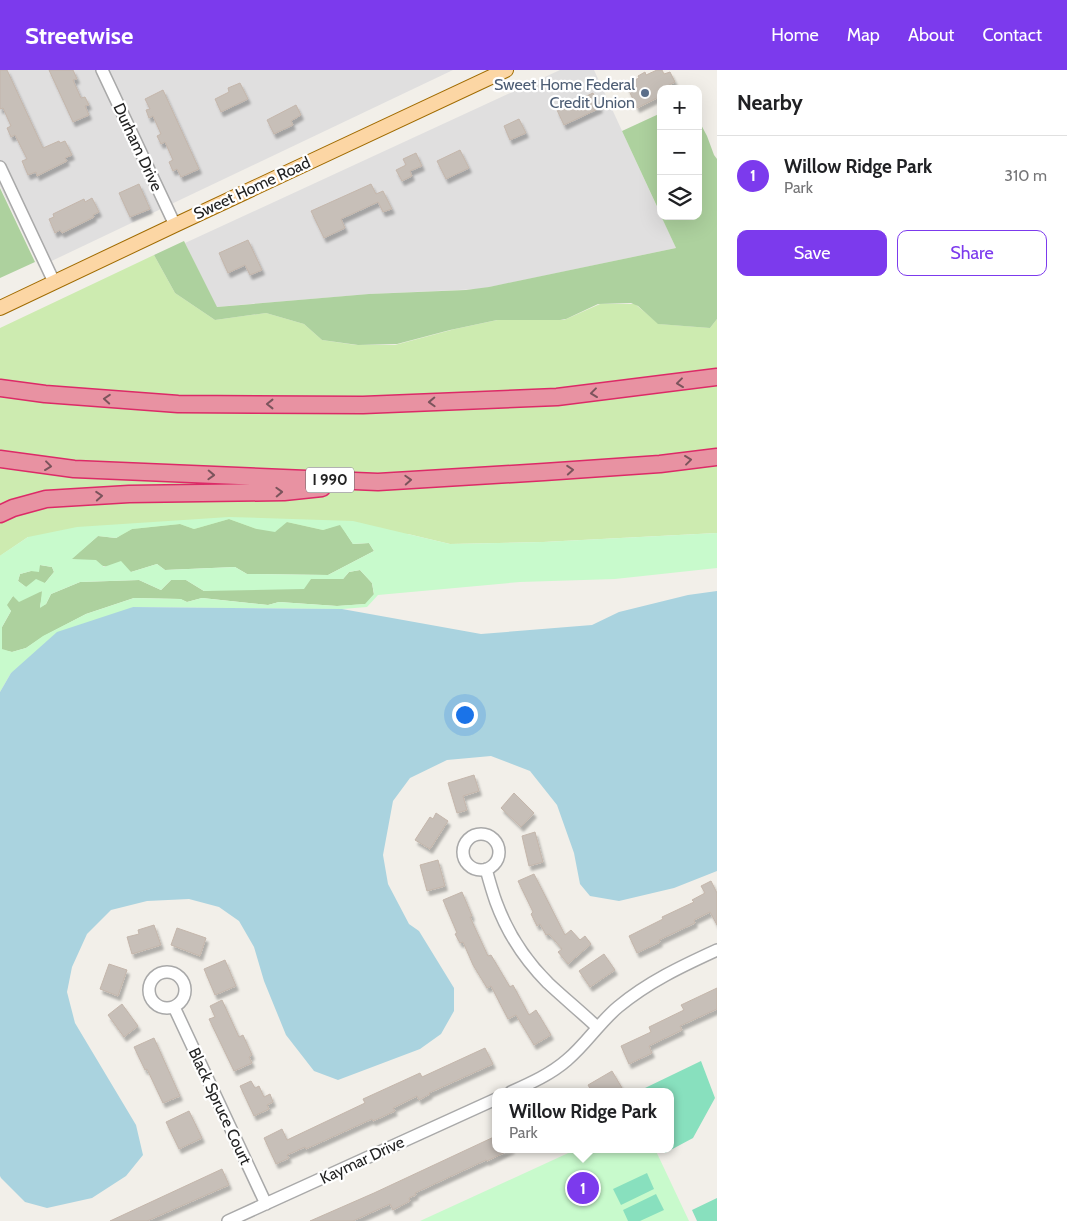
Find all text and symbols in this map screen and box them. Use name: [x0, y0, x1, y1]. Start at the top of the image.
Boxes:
text: Streetwise: [25, 21, 133, 50]
text: Home: [771, 24, 819, 46]
text: Map: [847, 24, 880, 46]
text: About: [908, 24, 954, 46]
text: Contact: [982, 24, 1042, 46]
place label: Sweet Home Federal Credit Union: [494, 75, 635, 112]
map controls: [657, 85, 702, 220]
button: +: [657, 85, 702, 130]
marker: Sweet Home Federal Credit Union: [639, 87, 651, 99]
text: Nearby: [737, 90, 803, 115]
street label: Durham Drive: [109, 100, 167, 194]
button: −: [657, 130, 702, 175]
street label: Sweet Home Road: [191, 153, 313, 223]
text: Willow Ridge Park: [784, 155, 932, 178]
text: 1: [750, 166, 756, 185]
text: 310 m: [1004, 166, 1047, 185]
button: layers: [657, 175, 702, 220]
text: Park: [784, 178, 813, 197]
button: Save: [737, 230, 887, 276]
button: Share: [897, 230, 1047, 276]
one-way arrow: [676, 377, 684, 388]
one-way arrow: [590, 387, 598, 398]
one-way arrow: [103, 393, 111, 404]
one-way arrow: [428, 397, 436, 408]
one-way arrow: [265, 399, 273, 409]
one-way arrow: [685, 455, 693, 466]
one-way arrow: [45, 460, 53, 471]
one-way arrow: [566, 465, 574, 476]
road number: I 990: [306, 468, 354, 492]
one-way arrow: [207, 469, 215, 480]
one-way arrow: [404, 475, 412, 486]
one-way arrow: [275, 487, 283, 497]
one-way arrow: [95, 490, 103, 501]
your location: [452, 702, 478, 728]
street label: Black Spruce Court: [185, 1045, 256, 1168]
popup: [492, 1088, 674, 1153]
text: Willow Ridge Park: [509, 1100, 657, 1123]
text: Park: [509, 1123, 538, 1142]
street label: Kaymar Drive: [317, 1132, 407, 1188]
pin: 1: [567, 1169, 599, 1207]

